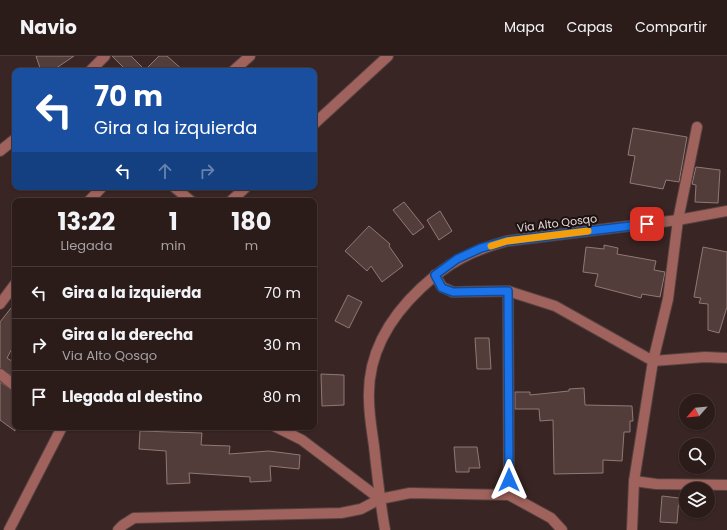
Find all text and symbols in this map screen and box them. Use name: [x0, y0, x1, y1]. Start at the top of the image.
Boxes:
text: Navio: [20, 14, 77, 41]
text: Mapa: [504, 17, 544, 37]
text: Capas: [566, 17, 613, 37]
text: Compartir: [635, 17, 707, 37]
text: 70 m: [94, 77, 163, 116]
icon: left: [28, 84, 80, 136]
text: Gira a la izquierda: [94, 115, 257, 140]
icon: left: [112, 160, 134, 182]
icon: ahead: [154, 160, 176, 182]
icon: right: [196, 160, 218, 182]
text: 13:22: [58, 205, 115, 238]
text: 1: [169, 205, 178, 238]
text: 180: [231, 205, 271, 238]
pin: [630, 207, 664, 241]
street label: Via Alto Qosqo: [516, 210, 598, 236]
icon: arrive: [636, 213, 658, 235]
text: Llegada: [60, 236, 112, 255]
text: min: [161, 236, 186, 255]
text: m: [245, 236, 258, 255]
icon: left: [28, 282, 50, 304]
text: Gira a la izquierda: [62, 282, 201, 303]
text: 70 m: [264, 282, 301, 303]
text: Gira a la derecha: [62, 324, 193, 345]
icon: right: [28, 334, 50, 356]
text: 30 m: [263, 334, 301, 355]
text: Via Alto Qosqo: [62, 346, 157, 365]
icon: arrive: [28, 386, 50, 408]
text: Llegada al destino: [62, 386, 203, 407]
text: 80 m: [263, 386, 301, 407]
north arrow: [679, 394, 715, 430]
map controls: [679, 394, 715, 518]
button: search: [679, 438, 715, 474]
position arrow: [488, 459, 530, 501]
button: layers: [679, 482, 715, 518]

